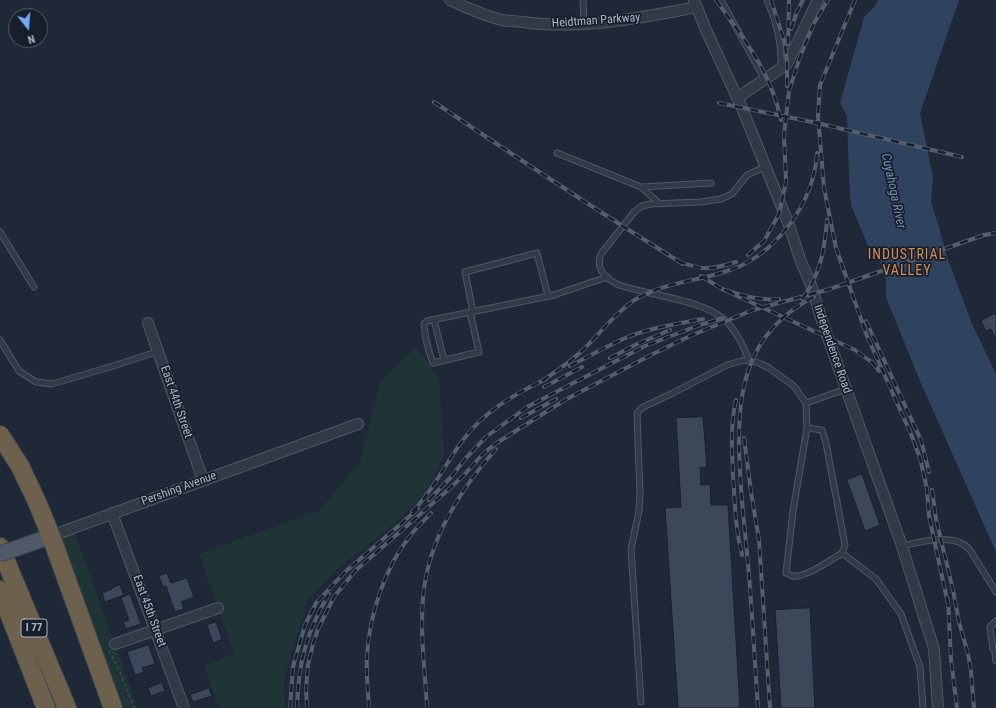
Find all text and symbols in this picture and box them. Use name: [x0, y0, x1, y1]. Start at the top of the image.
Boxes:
north arrow: [8, 8, 48, 48]
street label: Heidtman Parkway: [551, 11, 641, 31]
text: N: [26, 32, 36, 46]
water label: Cuyahoga River: [877, 152, 909, 230]
district label: INDUSTRIAL VALLEY: [868, 247, 946, 280]
street label: Independence Road: [810, 303, 854, 395]
street label: East 44th Street: [157, 364, 195, 440]
street label: Pershing Avenue: [139, 469, 219, 509]
street label: East 45th Street: [129, 573, 169, 649]
road number: I 77: [21, 619, 47, 637]

